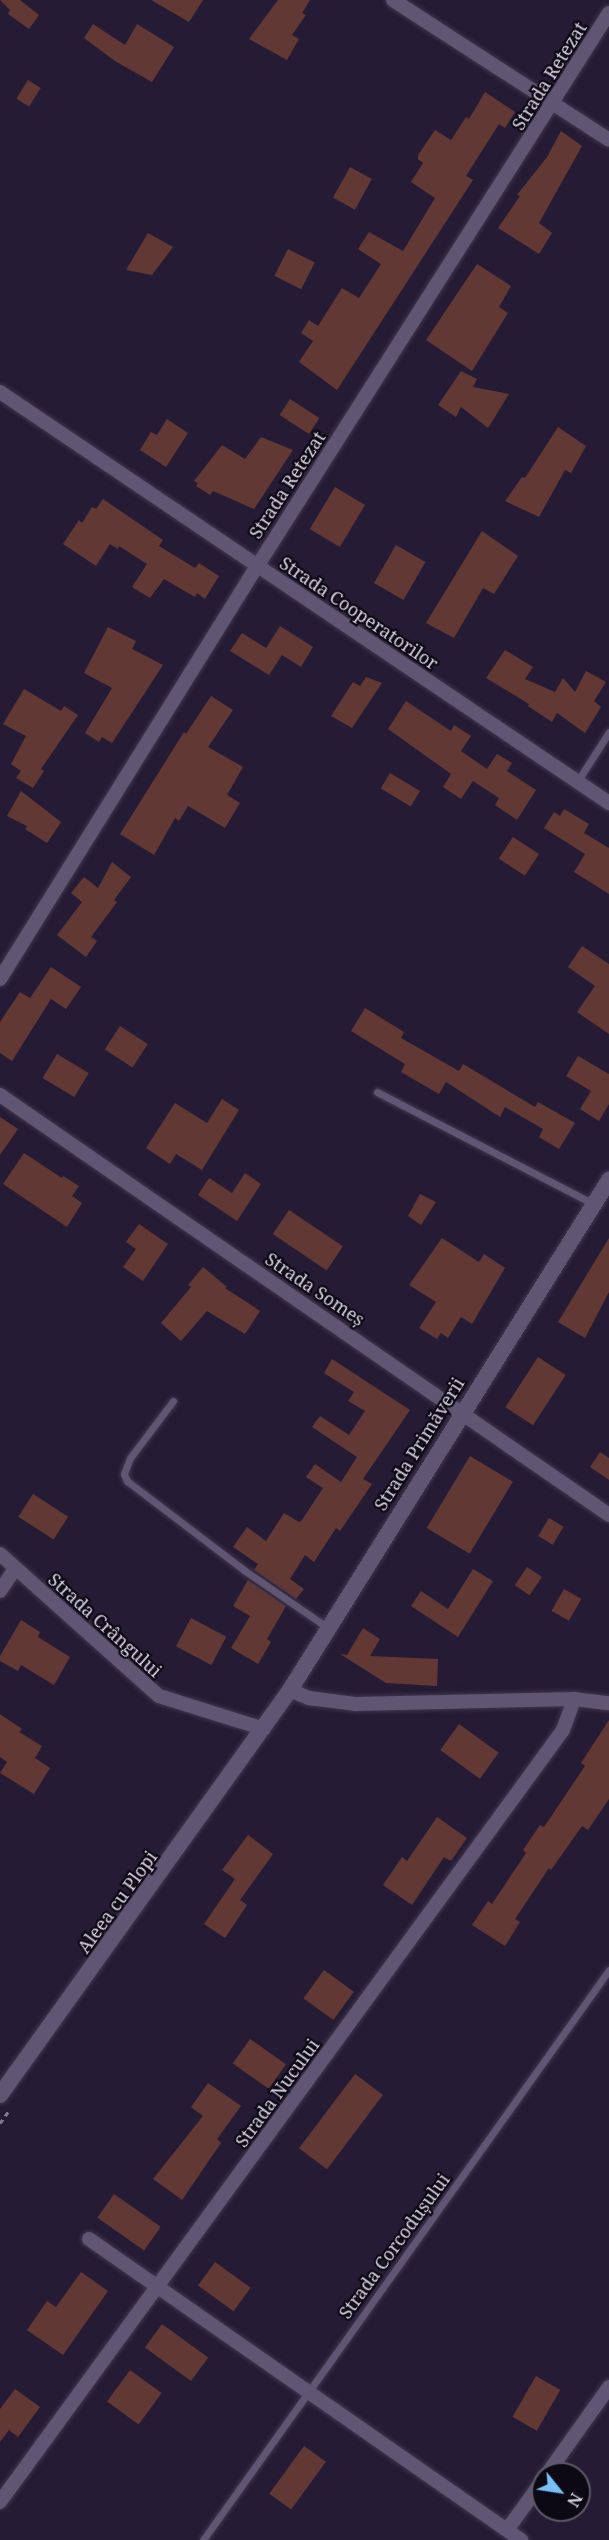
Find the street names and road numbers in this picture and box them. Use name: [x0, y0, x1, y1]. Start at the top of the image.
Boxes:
street label: Strada Retezat: [507, 18, 591, 134]
street label: Strada Retezat: [244, 427, 330, 543]
street label: Strada Cooperatorilor: [276, 552, 442, 674]
street label: Strada Someș: [261, 1248, 369, 1330]
street label: Strada Primăverii: [369, 1374, 469, 1514]
street label: Strada Crângului: [44, 1568, 166, 1682]
street label: Aleea cu Plopi: [73, 1847, 161, 1957]
street label: Strada Nucului: [231, 2035, 323, 2151]
street label: Strada Corcodușului: [334, 2169, 454, 2323]

